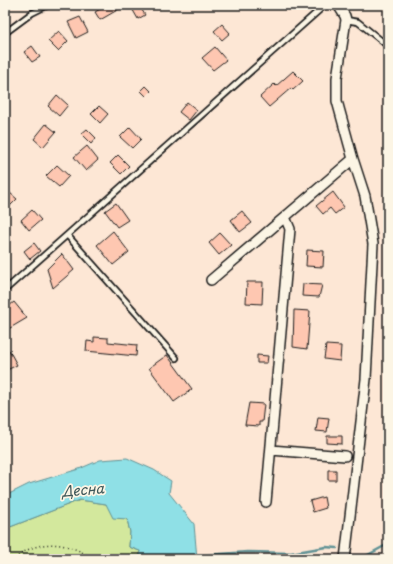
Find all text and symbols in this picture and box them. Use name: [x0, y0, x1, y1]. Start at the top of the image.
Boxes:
water label: Десна: [59, 477, 106, 502]

